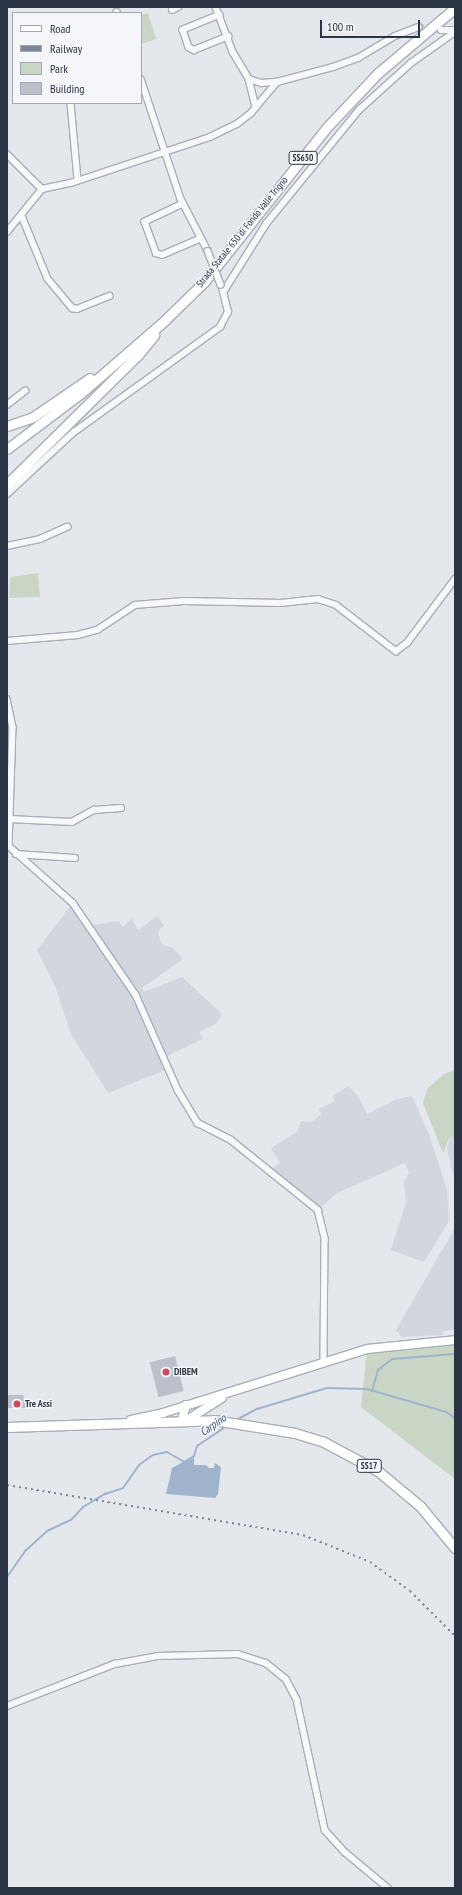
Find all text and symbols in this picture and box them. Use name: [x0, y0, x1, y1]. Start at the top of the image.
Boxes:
legend: [12, 12, 142, 104]
scale bar: [322, 12, 422, 38]
text: 100 m: [327, 19, 354, 34]
text: Road: [50, 21, 70, 36]
text: Railway: [50, 41, 82, 56]
text: Park: [50, 61, 68, 76]
text: Building: [50, 81, 85, 96]
road number: SS650: [288, 151, 318, 165]
street label: Strada Statale 650 di Fondo Valle Trigno: [194, 174, 290, 290]
place label: DIBEM: [174, 1366, 198, 1378]
marker: DIBEM: [161, 1367, 171, 1377]
place label: Tre Assi: [25, 1398, 52, 1410]
marker: Tre Assi: [12, 1399, 22, 1409]
water label: Carpino: [197, 1411, 229, 1439]
road number: SS17: [356, 1459, 382, 1473]

